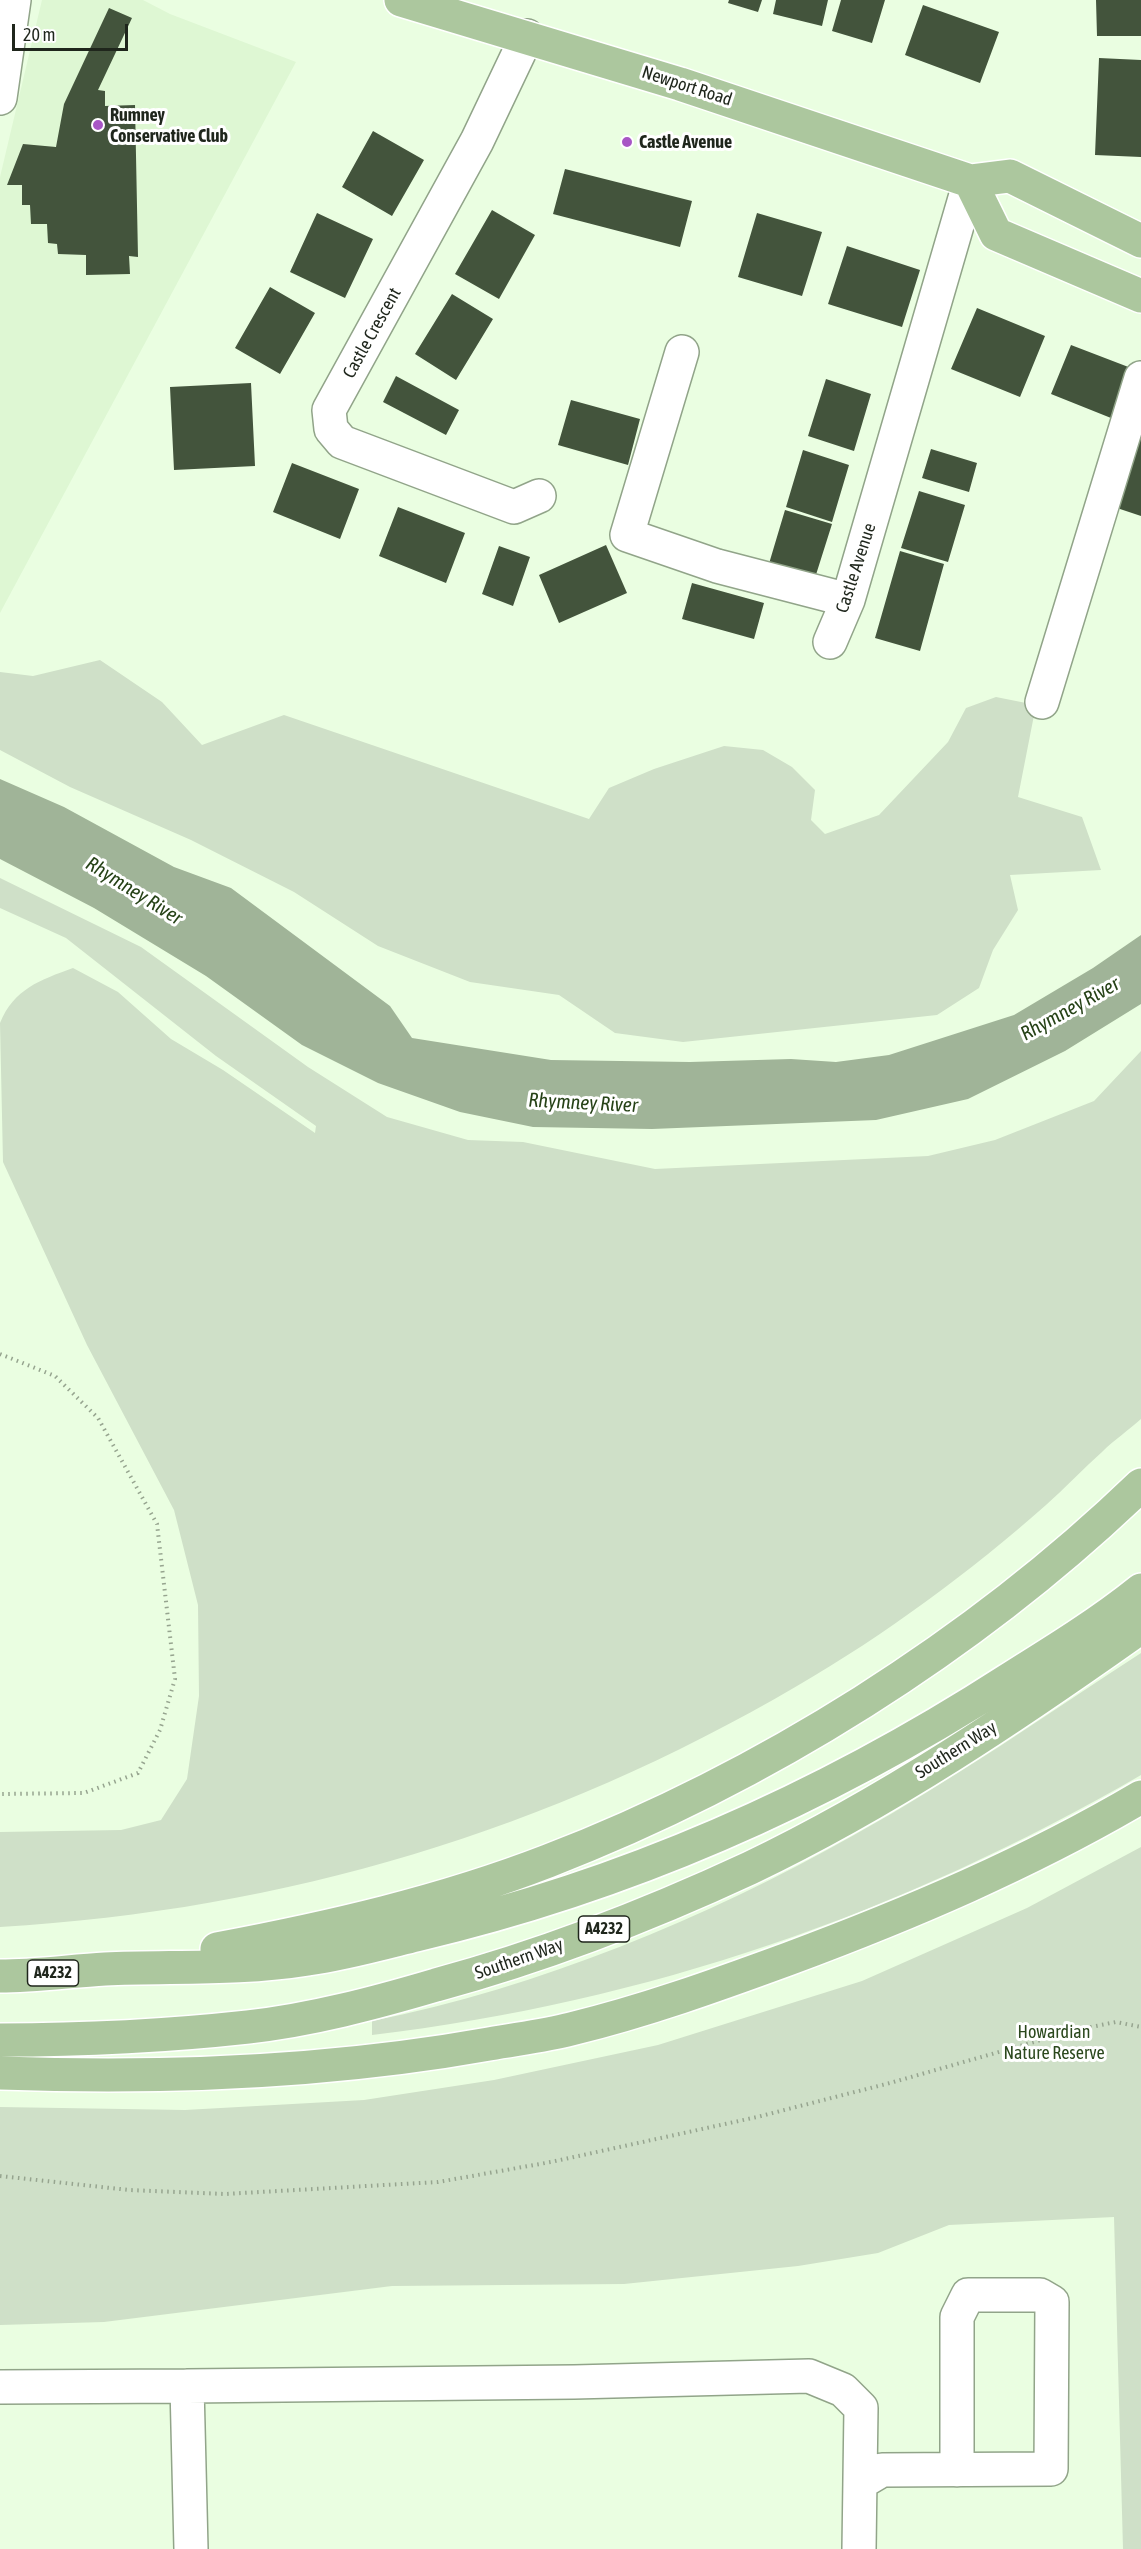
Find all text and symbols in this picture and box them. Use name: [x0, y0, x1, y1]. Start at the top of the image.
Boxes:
scale bar: [15, 12, 130, 50]
text: 20 m: [23, 24, 55, 45]
street label: Newport Road: [639, 61, 735, 111]
place label: Rumney Conservative Club: [110, 104, 228, 146]
marker: Rumney Conservative Club: [91, 118, 105, 132]
place label: Castle Avenue: [639, 131, 732, 153]
marker: Castle Avenue: [620, 135, 634, 149]
street label: Castle Crescent: [338, 284, 406, 382]
street label: Castle Avenue: [831, 520, 881, 616]
water label: Rhymney River: [81, 852, 187, 930]
water label: Rhymney River: [1016, 972, 1124, 1046]
water label: Rhymney River: [528, 1088, 638, 1118]
street label: Southern Way: [911, 1717, 1001, 1783]
road number: A4232: [578, 1916, 630, 1942]
street label: Southern Way: [472, 1934, 566, 1984]
road number: A4232: [28, 1960, 78, 1986]
park label: Howardian Nature Reserve: [1003, 2021, 1105, 2064]

